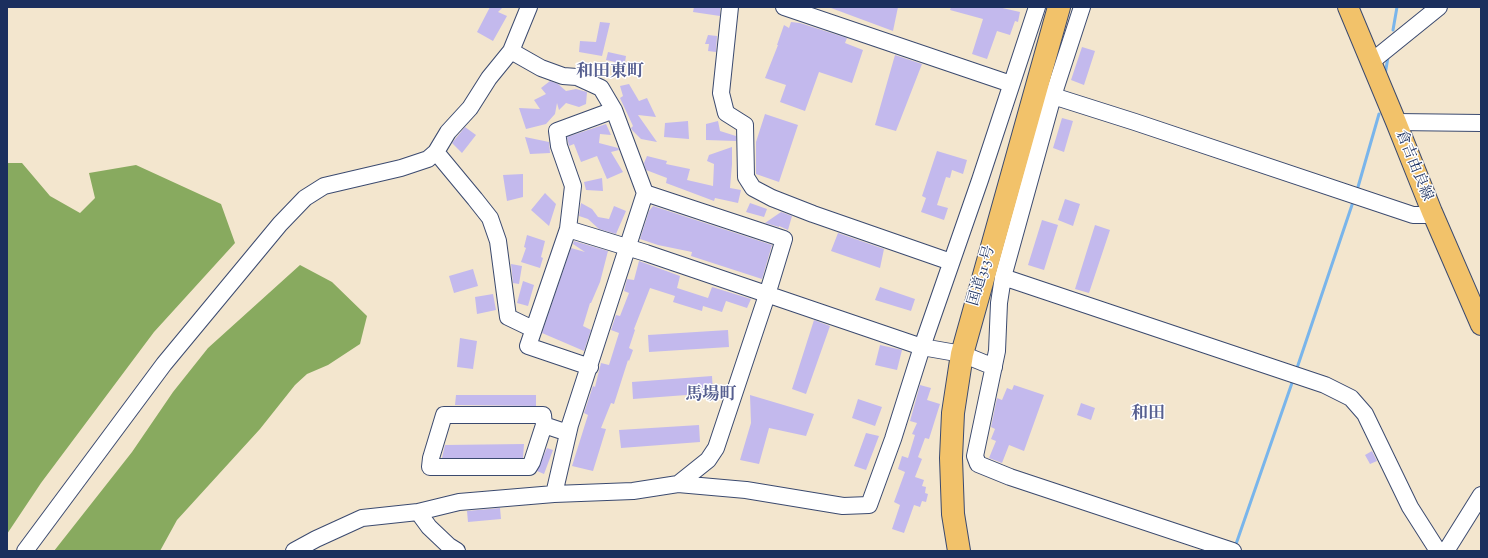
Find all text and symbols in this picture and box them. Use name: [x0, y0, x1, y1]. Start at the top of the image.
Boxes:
district label: 和田東町: [576, 63, 644, 83]
street label: 倉吉由良線: [1391, 128, 1435, 204]
street label: 国道313号: [966, 244, 1000, 308]
district label: 馬場町: [686, 386, 736, 406]
district label: 和田: [1131, 405, 1165, 425]

